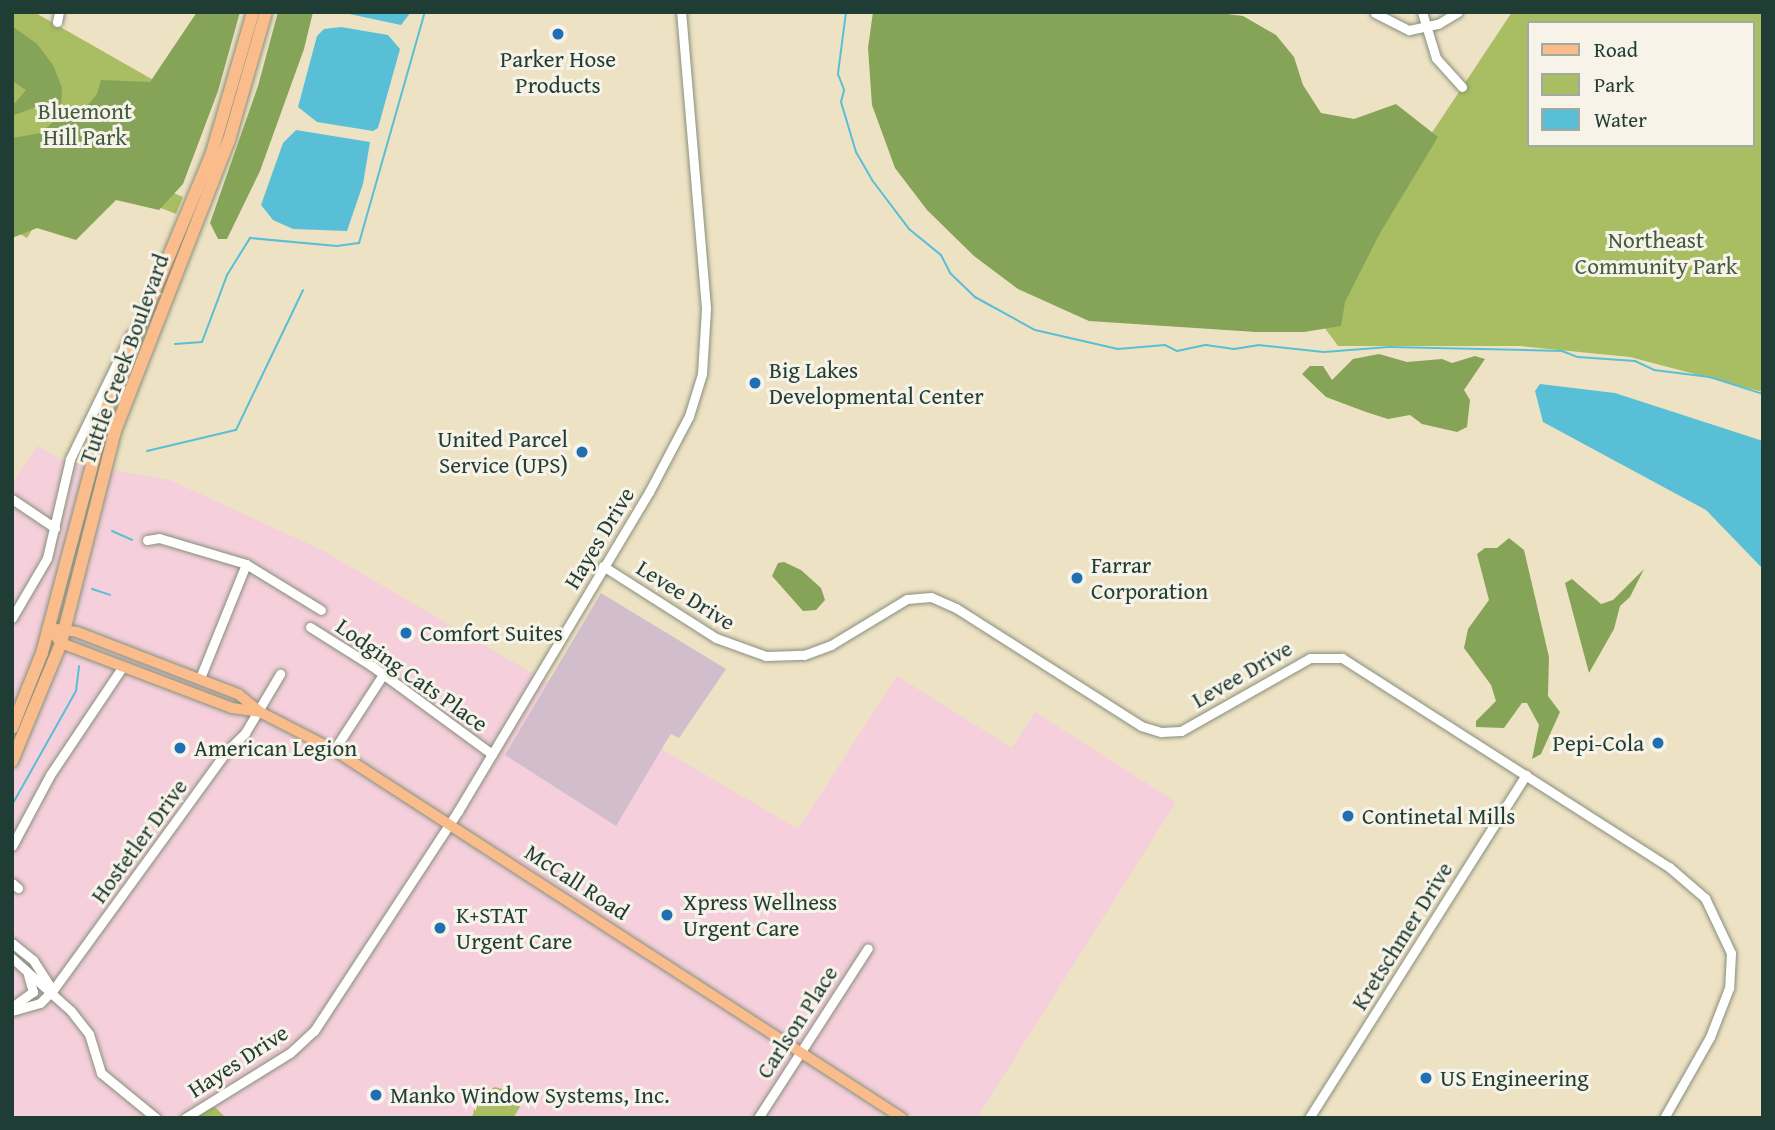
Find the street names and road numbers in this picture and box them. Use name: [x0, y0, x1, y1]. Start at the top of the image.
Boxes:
street label: Tuttle Creek Boulevard: [73, 250, 175, 468]
street label: Hayes Drive: [558, 482, 640, 594]
street label: Levee Drive: [632, 554, 740, 636]
street label: Lodging Cats Place: [331, 612, 493, 738]
street label: Levee Drive: [1187, 634, 1297, 714]
street label: Hostetler Drive: [85, 774, 193, 908]
street label: McCall Road: [520, 838, 634, 926]
street label: Kretschmer Drive: [1345, 857, 1459, 1015]
street label: Carlson Place: [750, 960, 844, 1084]
street label: Hayes Drive: [183, 1018, 293, 1104]

